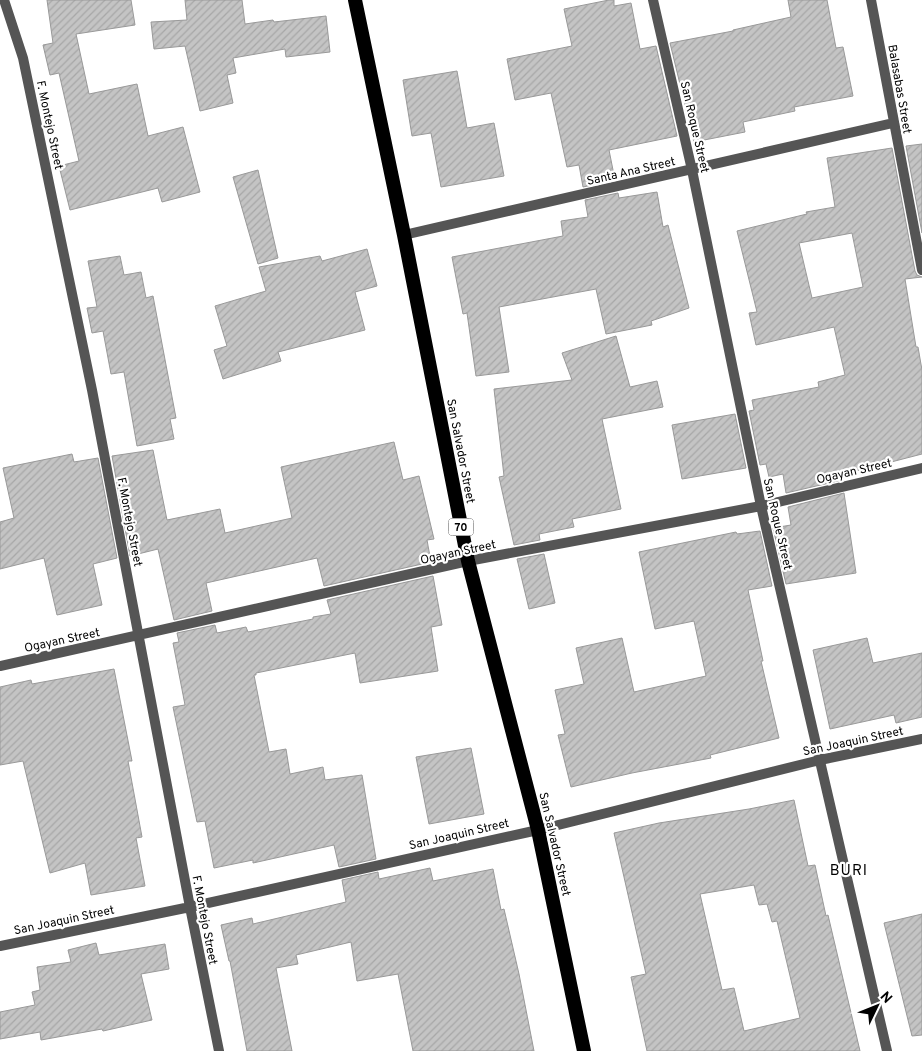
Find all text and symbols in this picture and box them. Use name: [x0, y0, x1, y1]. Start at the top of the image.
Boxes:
street label: Balasabas Street: [883, 43, 915, 135]
street label: F. Montejo Street: [32, 79, 66, 171]
street label: San Roque Street: [676, 80, 712, 175]
street label: Santa Ana Street: [585, 154, 677, 190]
street label: San Salvador Street: [442, 398, 478, 505]
street label: Ogayan Street: [815, 456, 894, 488]
street label: F. Montejo Street: [113, 476, 146, 568]
street label: San Roque Street: [759, 477, 795, 572]
road number: 70: [448, 518, 474, 536]
street label: Ogayan Street: [419, 537, 498, 569]
street label: Ogayan Street: [23, 625, 102, 657]
street label: San Joaquin Street: [801, 724, 905, 760]
street label: San Salvador Street: [534, 791, 574, 898]
street label: San Joaquin Street: [408, 816, 511, 854]
district label: BURI: [830, 862, 868, 881]
street label: F. Montejo Street: [188, 874, 221, 966]
street label: San Joaquin Street: [12, 903, 116, 939]
north arrow: [852, 981, 902, 1031]
text: N: [876, 989, 895, 1008]

